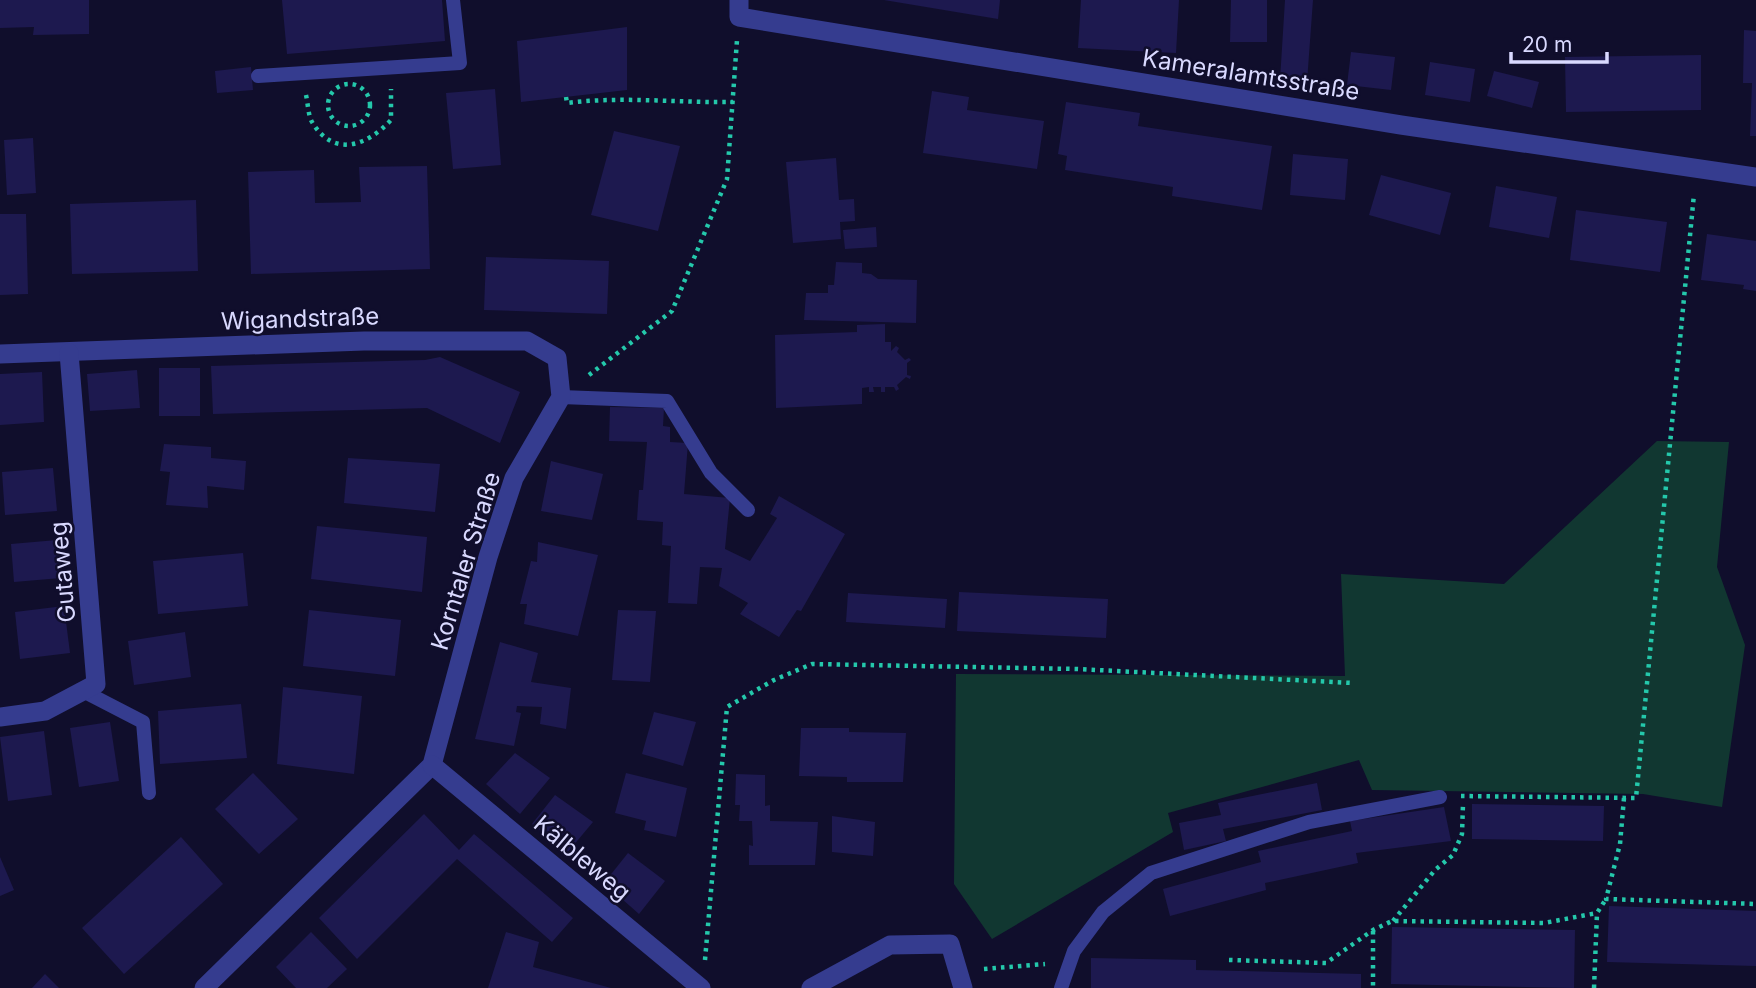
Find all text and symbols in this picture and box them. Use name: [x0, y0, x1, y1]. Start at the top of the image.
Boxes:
scale bar: [1511, 21, 1607, 65]
text: 20 m: [1522, 32, 1572, 57]
street label: Kameralamtsstraße: [1140, 43, 1362, 106]
street label: Wigandstraße: [220, 301, 380, 336]
street label: Korntaler Straße: [425, 468, 506, 653]
street label: Gutaweg: [44, 520, 81, 624]
street label: Kälbleweg: [528, 809, 637, 906]

